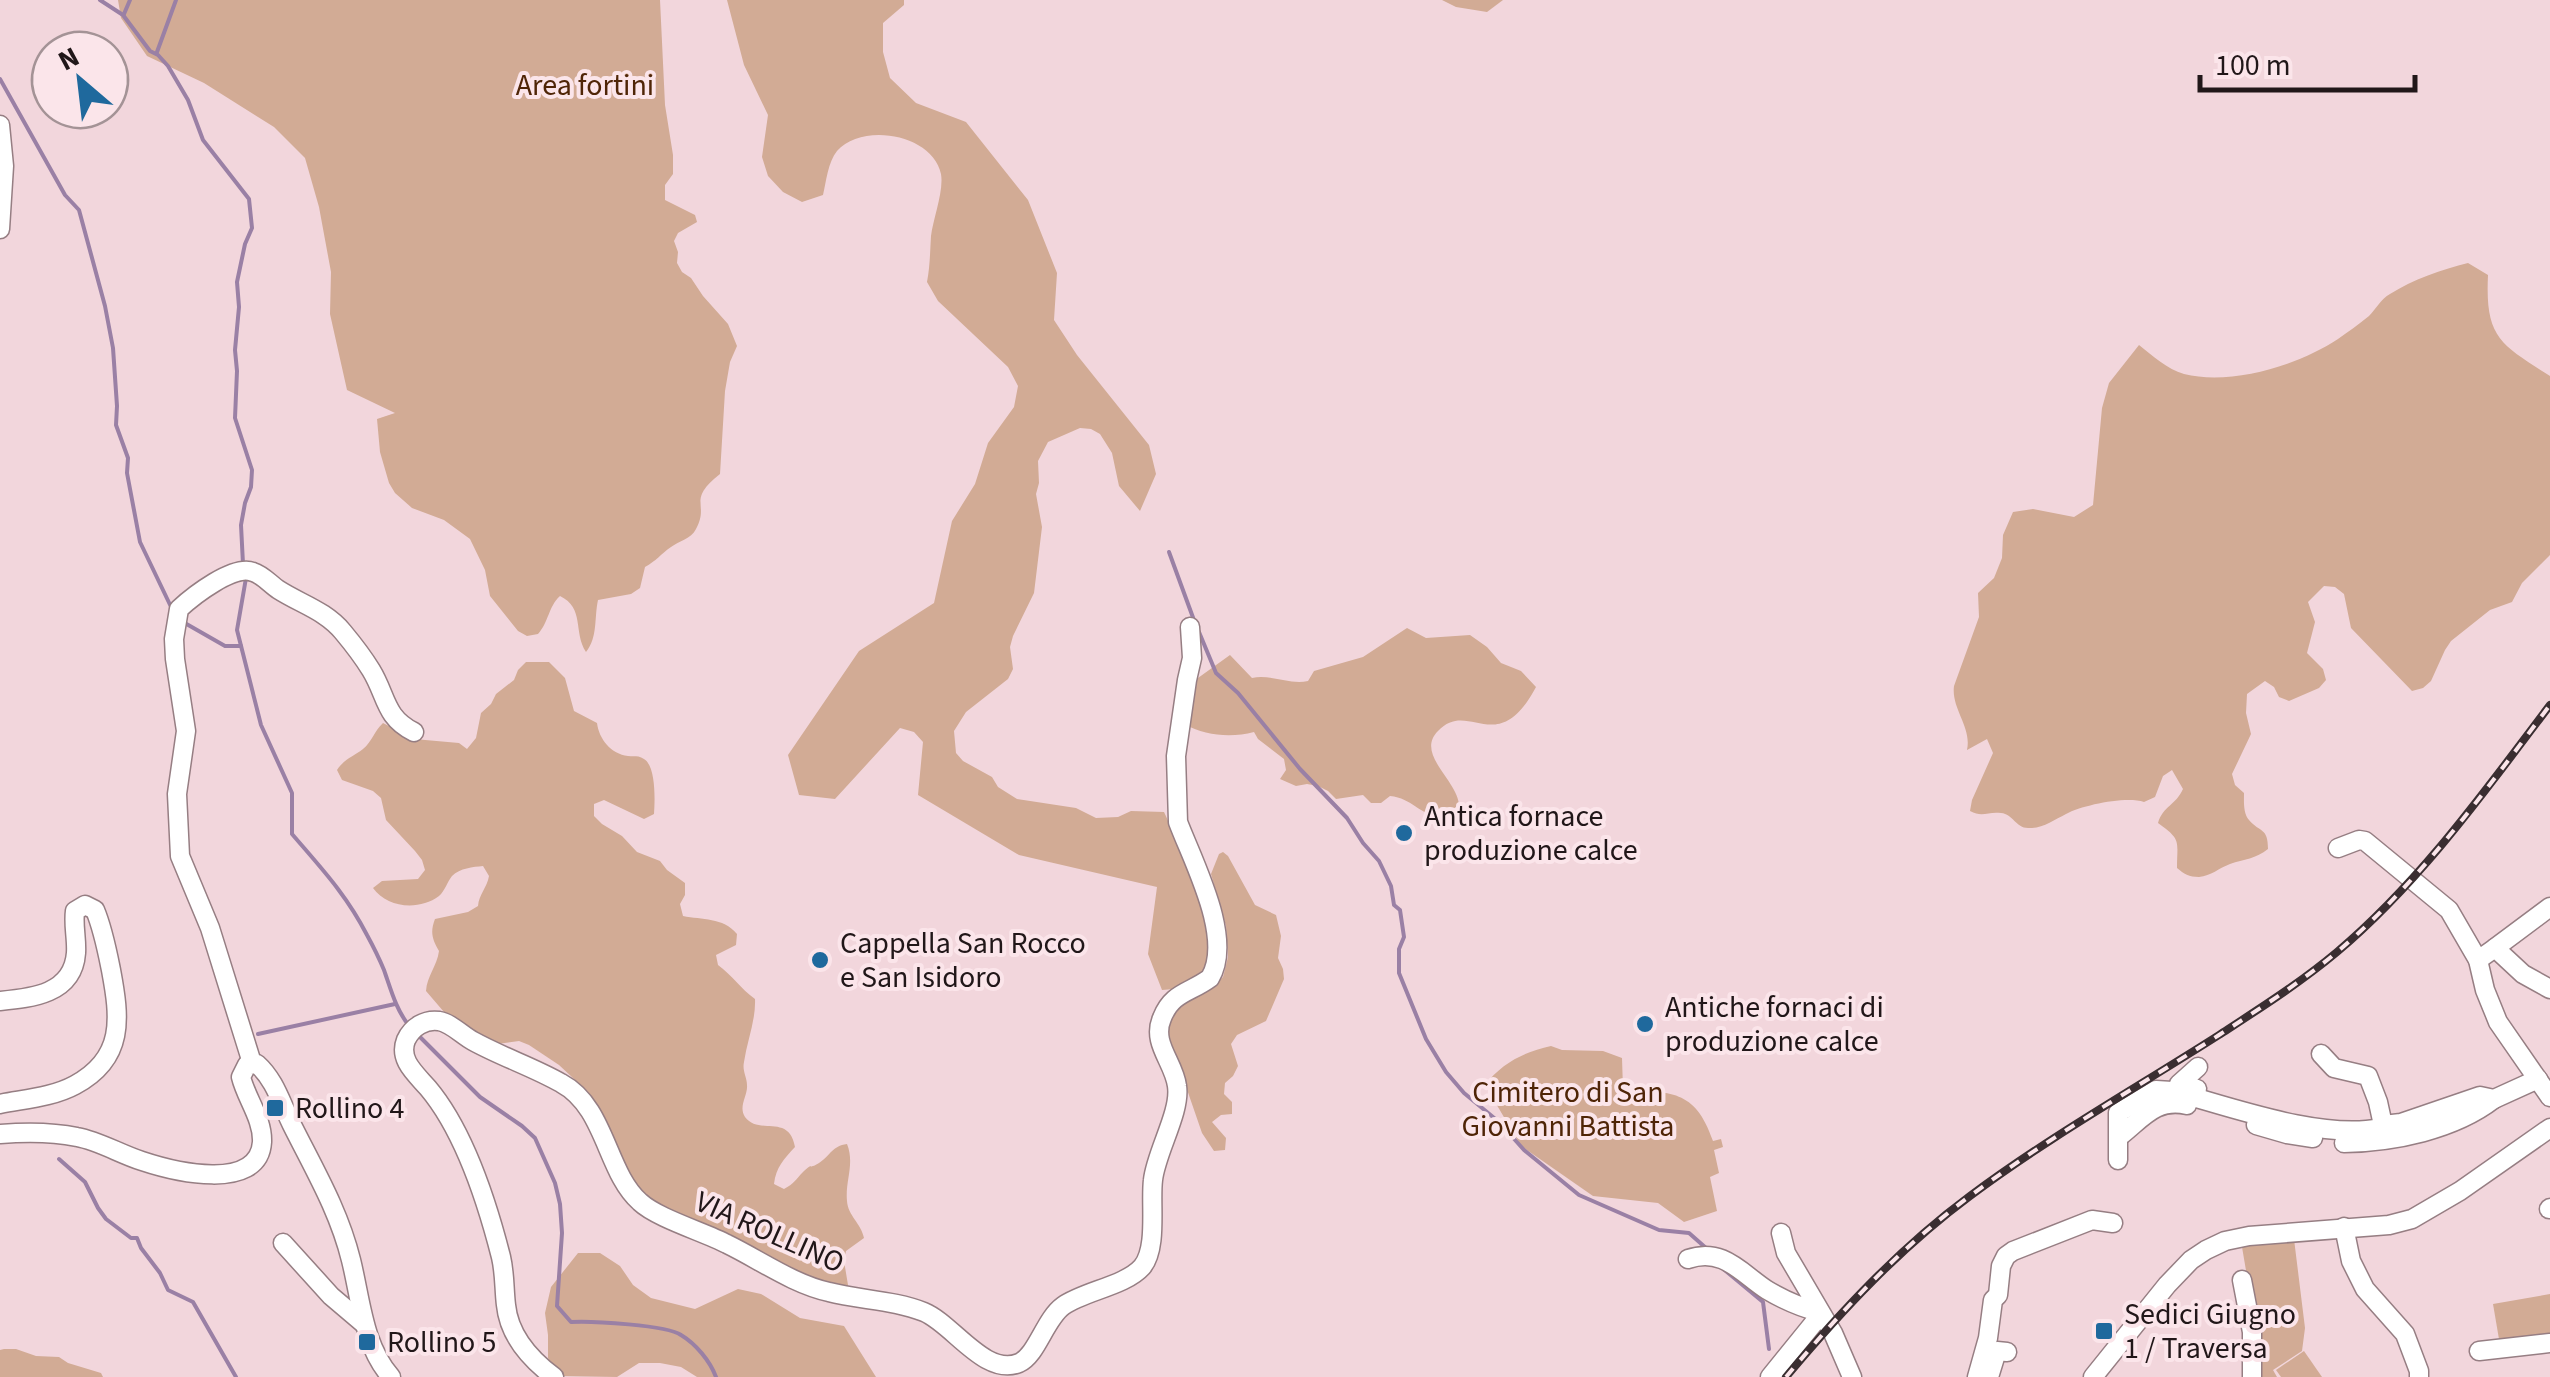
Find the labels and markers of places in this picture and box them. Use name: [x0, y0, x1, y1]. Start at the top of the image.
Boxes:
place label: Antica fornace produzione calce: [1424, 795, 1638, 872]
marker: Antica fornace produzione calce: [1393, 822, 1415, 844]
place label: Cappella San Rocco e San Isidoro: [840, 922, 1086, 999]
marker: Cappella San Rocco e San Isidoro: [809, 949, 831, 971]
place label: Antiche fornaci di produzione calce: [1665, 986, 1884, 1063]
marker: Antiche fornaci di produzione calce: [1634, 1013, 1656, 1035]
place label: Rollino 4: [295, 1087, 404, 1130]
marker: Rollino 4: [264, 1097, 286, 1119]
place label: Sedici Giugno 1 / Traversa: [2124, 1293, 2296, 1370]
marker: Sedici Giugno 1 / Traversa: [2093, 1320, 2115, 1342]
place label: Rollino 5: [387, 1321, 496, 1364]
marker: Rollino 5: [356, 1331, 378, 1353]

